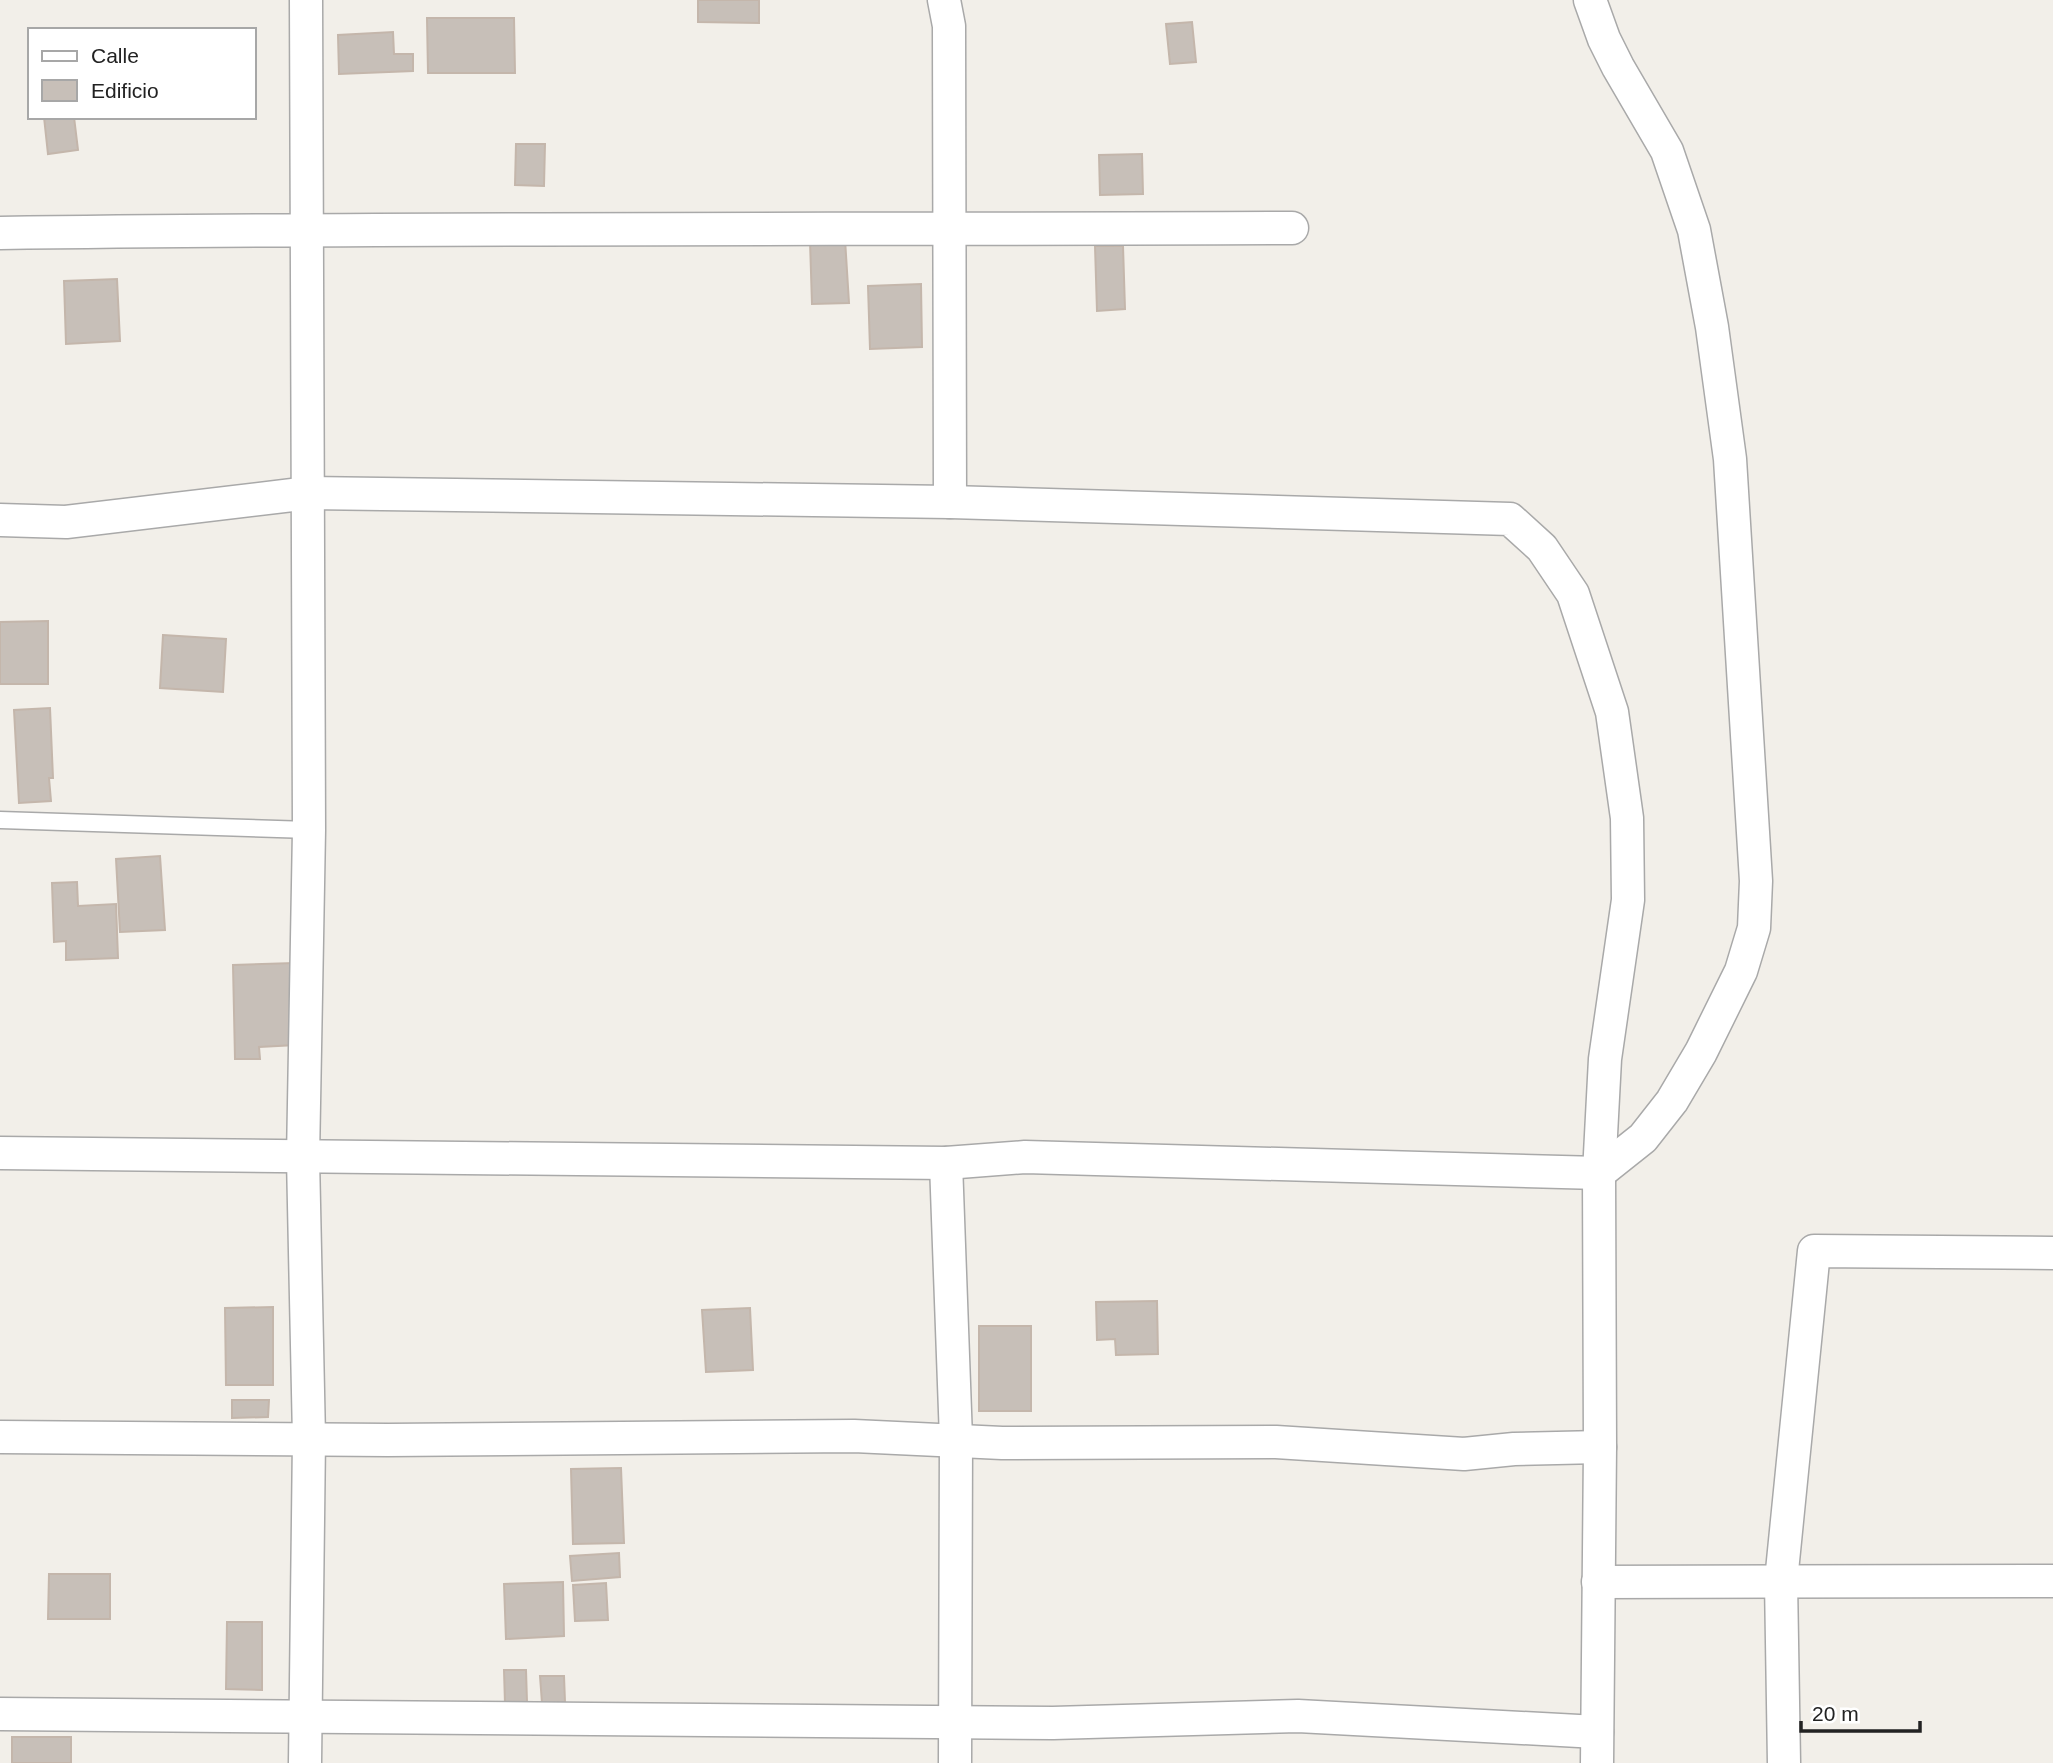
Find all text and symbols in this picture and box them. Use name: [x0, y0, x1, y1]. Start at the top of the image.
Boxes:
legend: [28, 28, 256, 119]
text: Calle: [91, 44, 139, 67]
text: Edificio: [91, 79, 159, 102]
scale bar: [1801, 1690, 1920, 1734]
text: 20 m: [1812, 1702, 1859, 1725]

